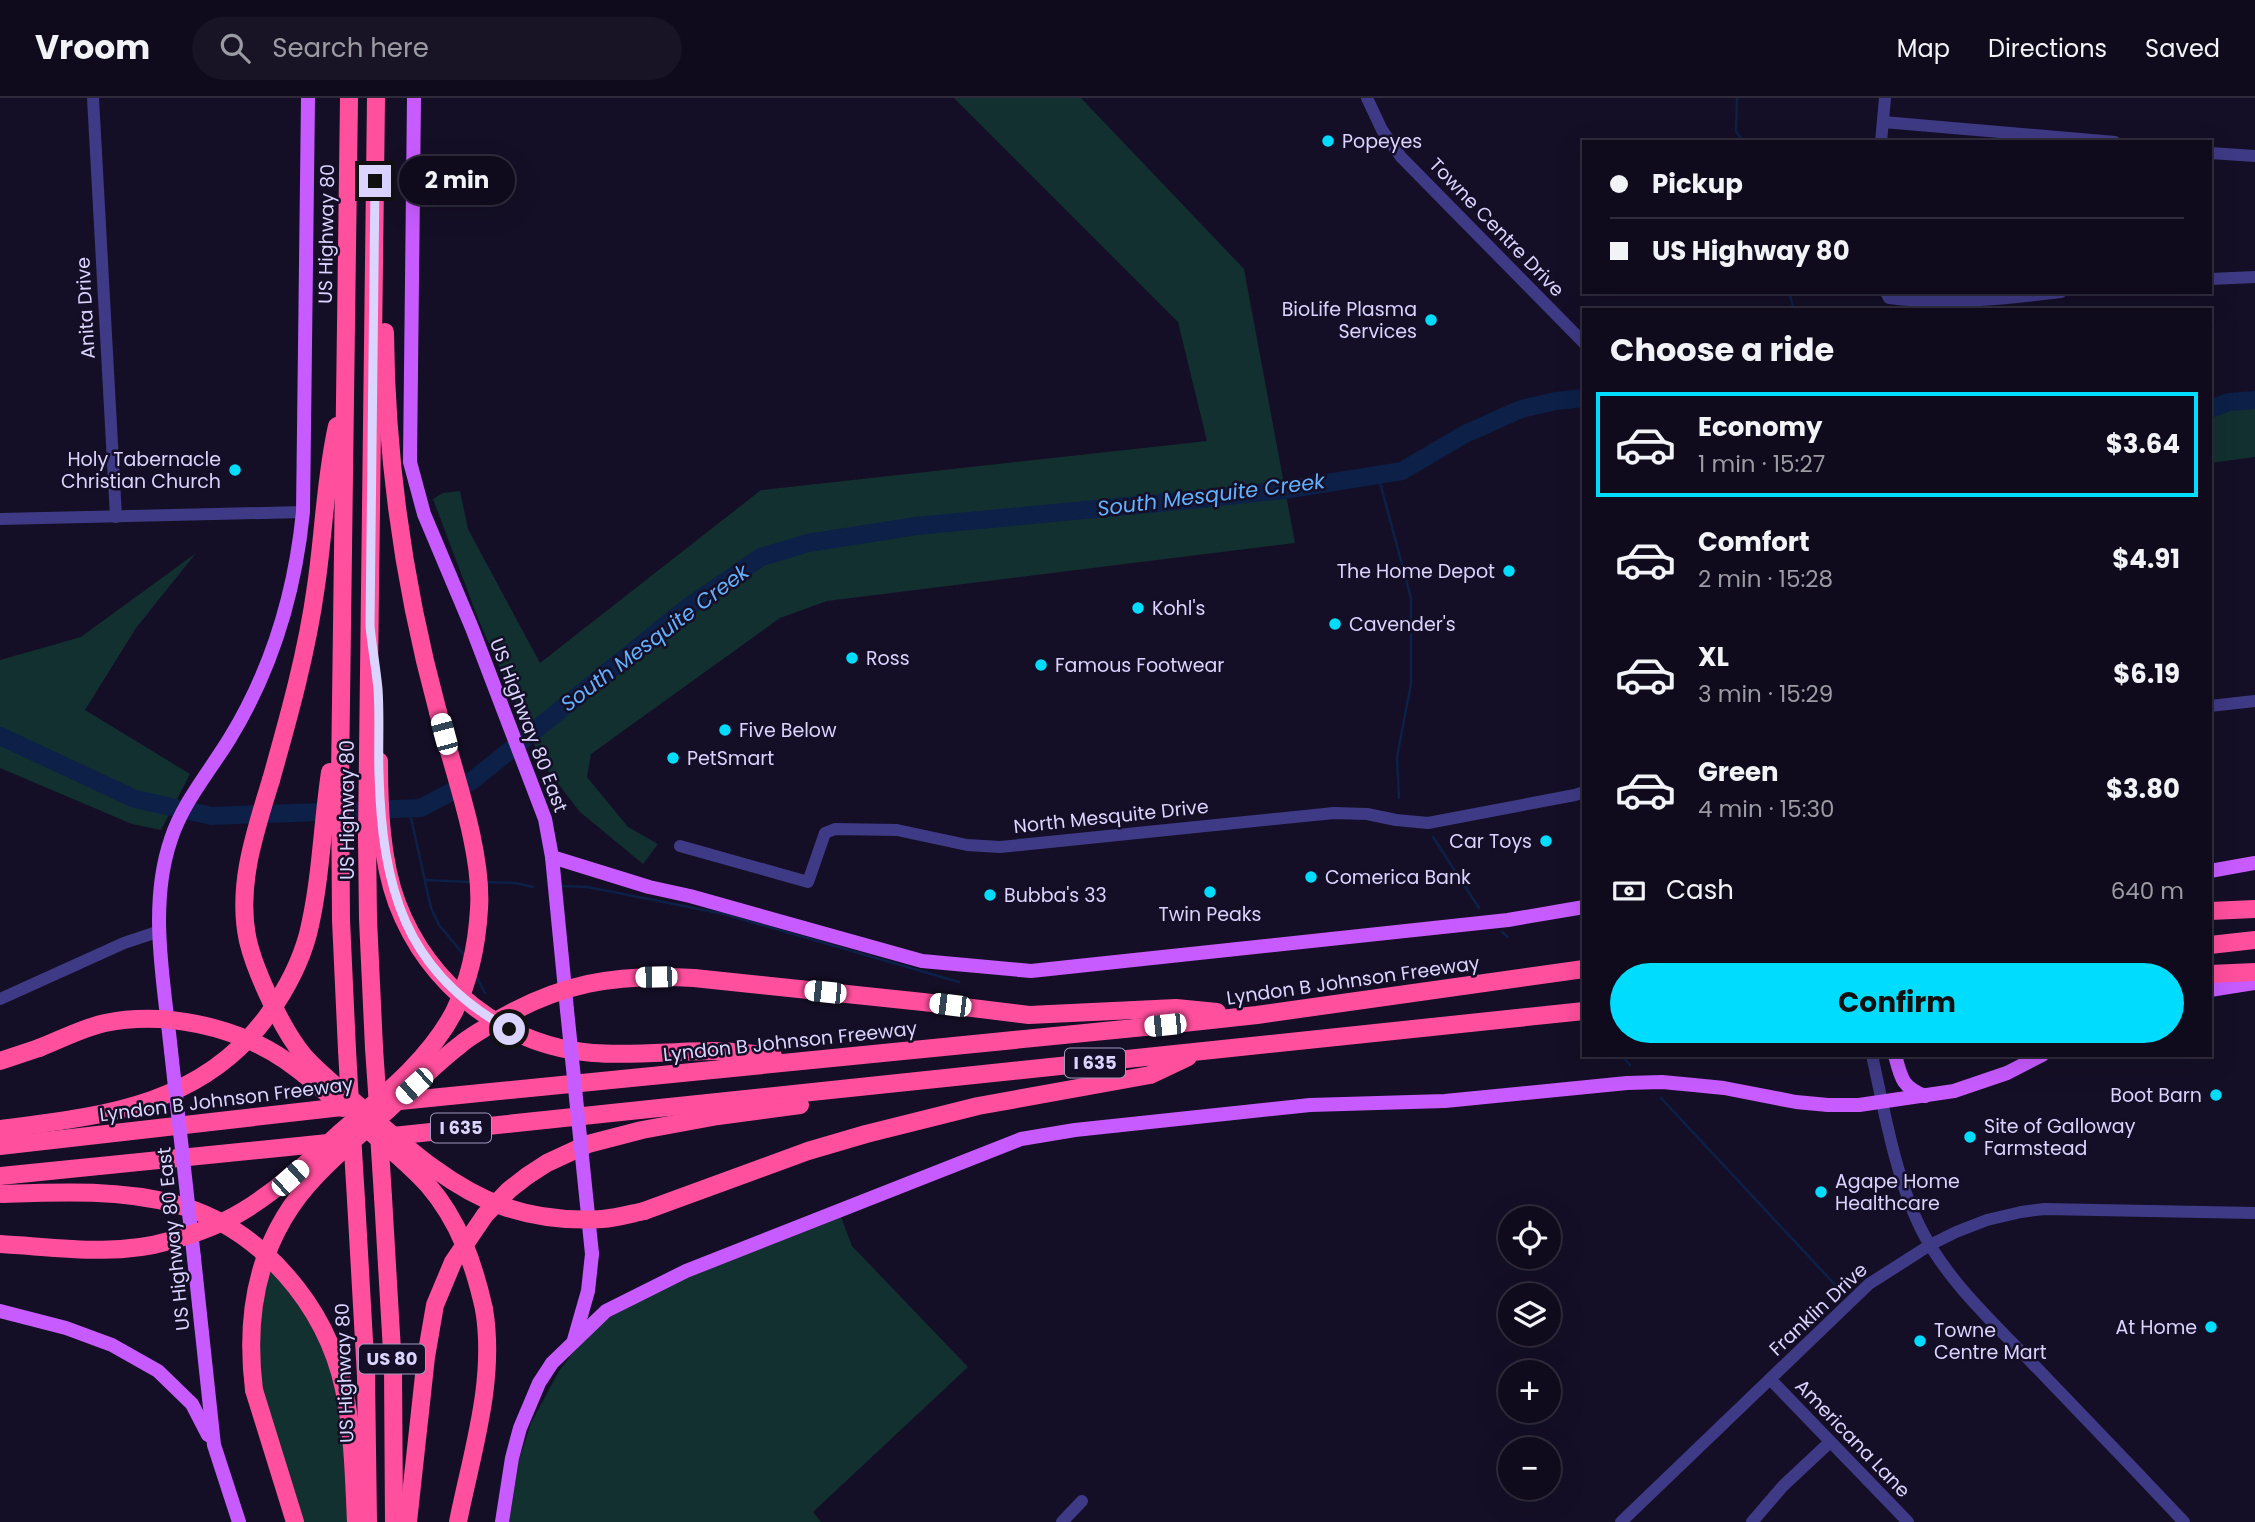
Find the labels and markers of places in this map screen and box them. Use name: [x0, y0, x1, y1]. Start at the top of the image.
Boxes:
place label: Popeyes: [1342, 128, 1422, 155]
marker: Popeyes: [1320, 133, 1336, 149]
place label: BioLife Plasma Services: [1282, 296, 1417, 345]
marker: BioLife Plasma Services: [1423, 312, 1439, 328]
place label: Holy Tabernacle Christian Church: [61, 446, 221, 495]
marker: Holy Tabernacle Christian Church: [227, 462, 243, 478]
place label: The Home Depot: [1337, 558, 1495, 585]
marker: The Home Depot: [1501, 563, 1517, 579]
place label: Kohl's: [1152, 595, 1205, 622]
marker: Kohl's: [1130, 600, 1146, 616]
place label: Cavender's: [1349, 611, 1456, 638]
marker: Cavender's: [1327, 616, 1343, 632]
place label: Ross: [866, 645, 910, 672]
marker: Ross: [844, 650, 860, 666]
place label: Famous Footwear: [1055, 652, 1224, 679]
marker: Famous Footwear: [1033, 657, 1049, 673]
place label: Five Below: [739, 717, 837, 744]
marker: Five Below: [717, 722, 733, 738]
place label: PetSmart: [687, 745, 774, 772]
marker: PetSmart: [665, 750, 681, 766]
place label: Car Toys: [1449, 828, 1532, 855]
marker: Car Toys: [1538, 833, 1554, 849]
place label: Comerica Bank: [1325, 864, 1471, 891]
marker: Comerica Bank: [1303, 869, 1319, 885]
place label: Bubba's 33: [1004, 882, 1107, 909]
marker: Twin Peaks: [1202, 884, 1218, 900]
marker: Bubba's 33: [982, 887, 998, 903]
place label: Twin Peaks: [1158, 901, 1262, 928]
place label: Boot Barn: [2110, 1082, 2202, 1109]
marker: Boot Barn: [2208, 1087, 2224, 1103]
place label: Site of Galloway Farmstead: [1984, 1113, 2136, 1162]
marker: Site of Galloway Farmstead: [1962, 1129, 1978, 1145]
place label: Agape Home Healthcare: [1835, 1168, 1960, 1217]
marker: Agape Home Healthcare: [1813, 1184, 1829, 1200]
place label: At Home: [2116, 1314, 2197, 1341]
place label: Towne Centre Mart: [1934, 1317, 2047, 1366]
marker: At Home: [2203, 1319, 2219, 1335]
marker: Towne Centre Mart: [1912, 1333, 1928, 1349]

